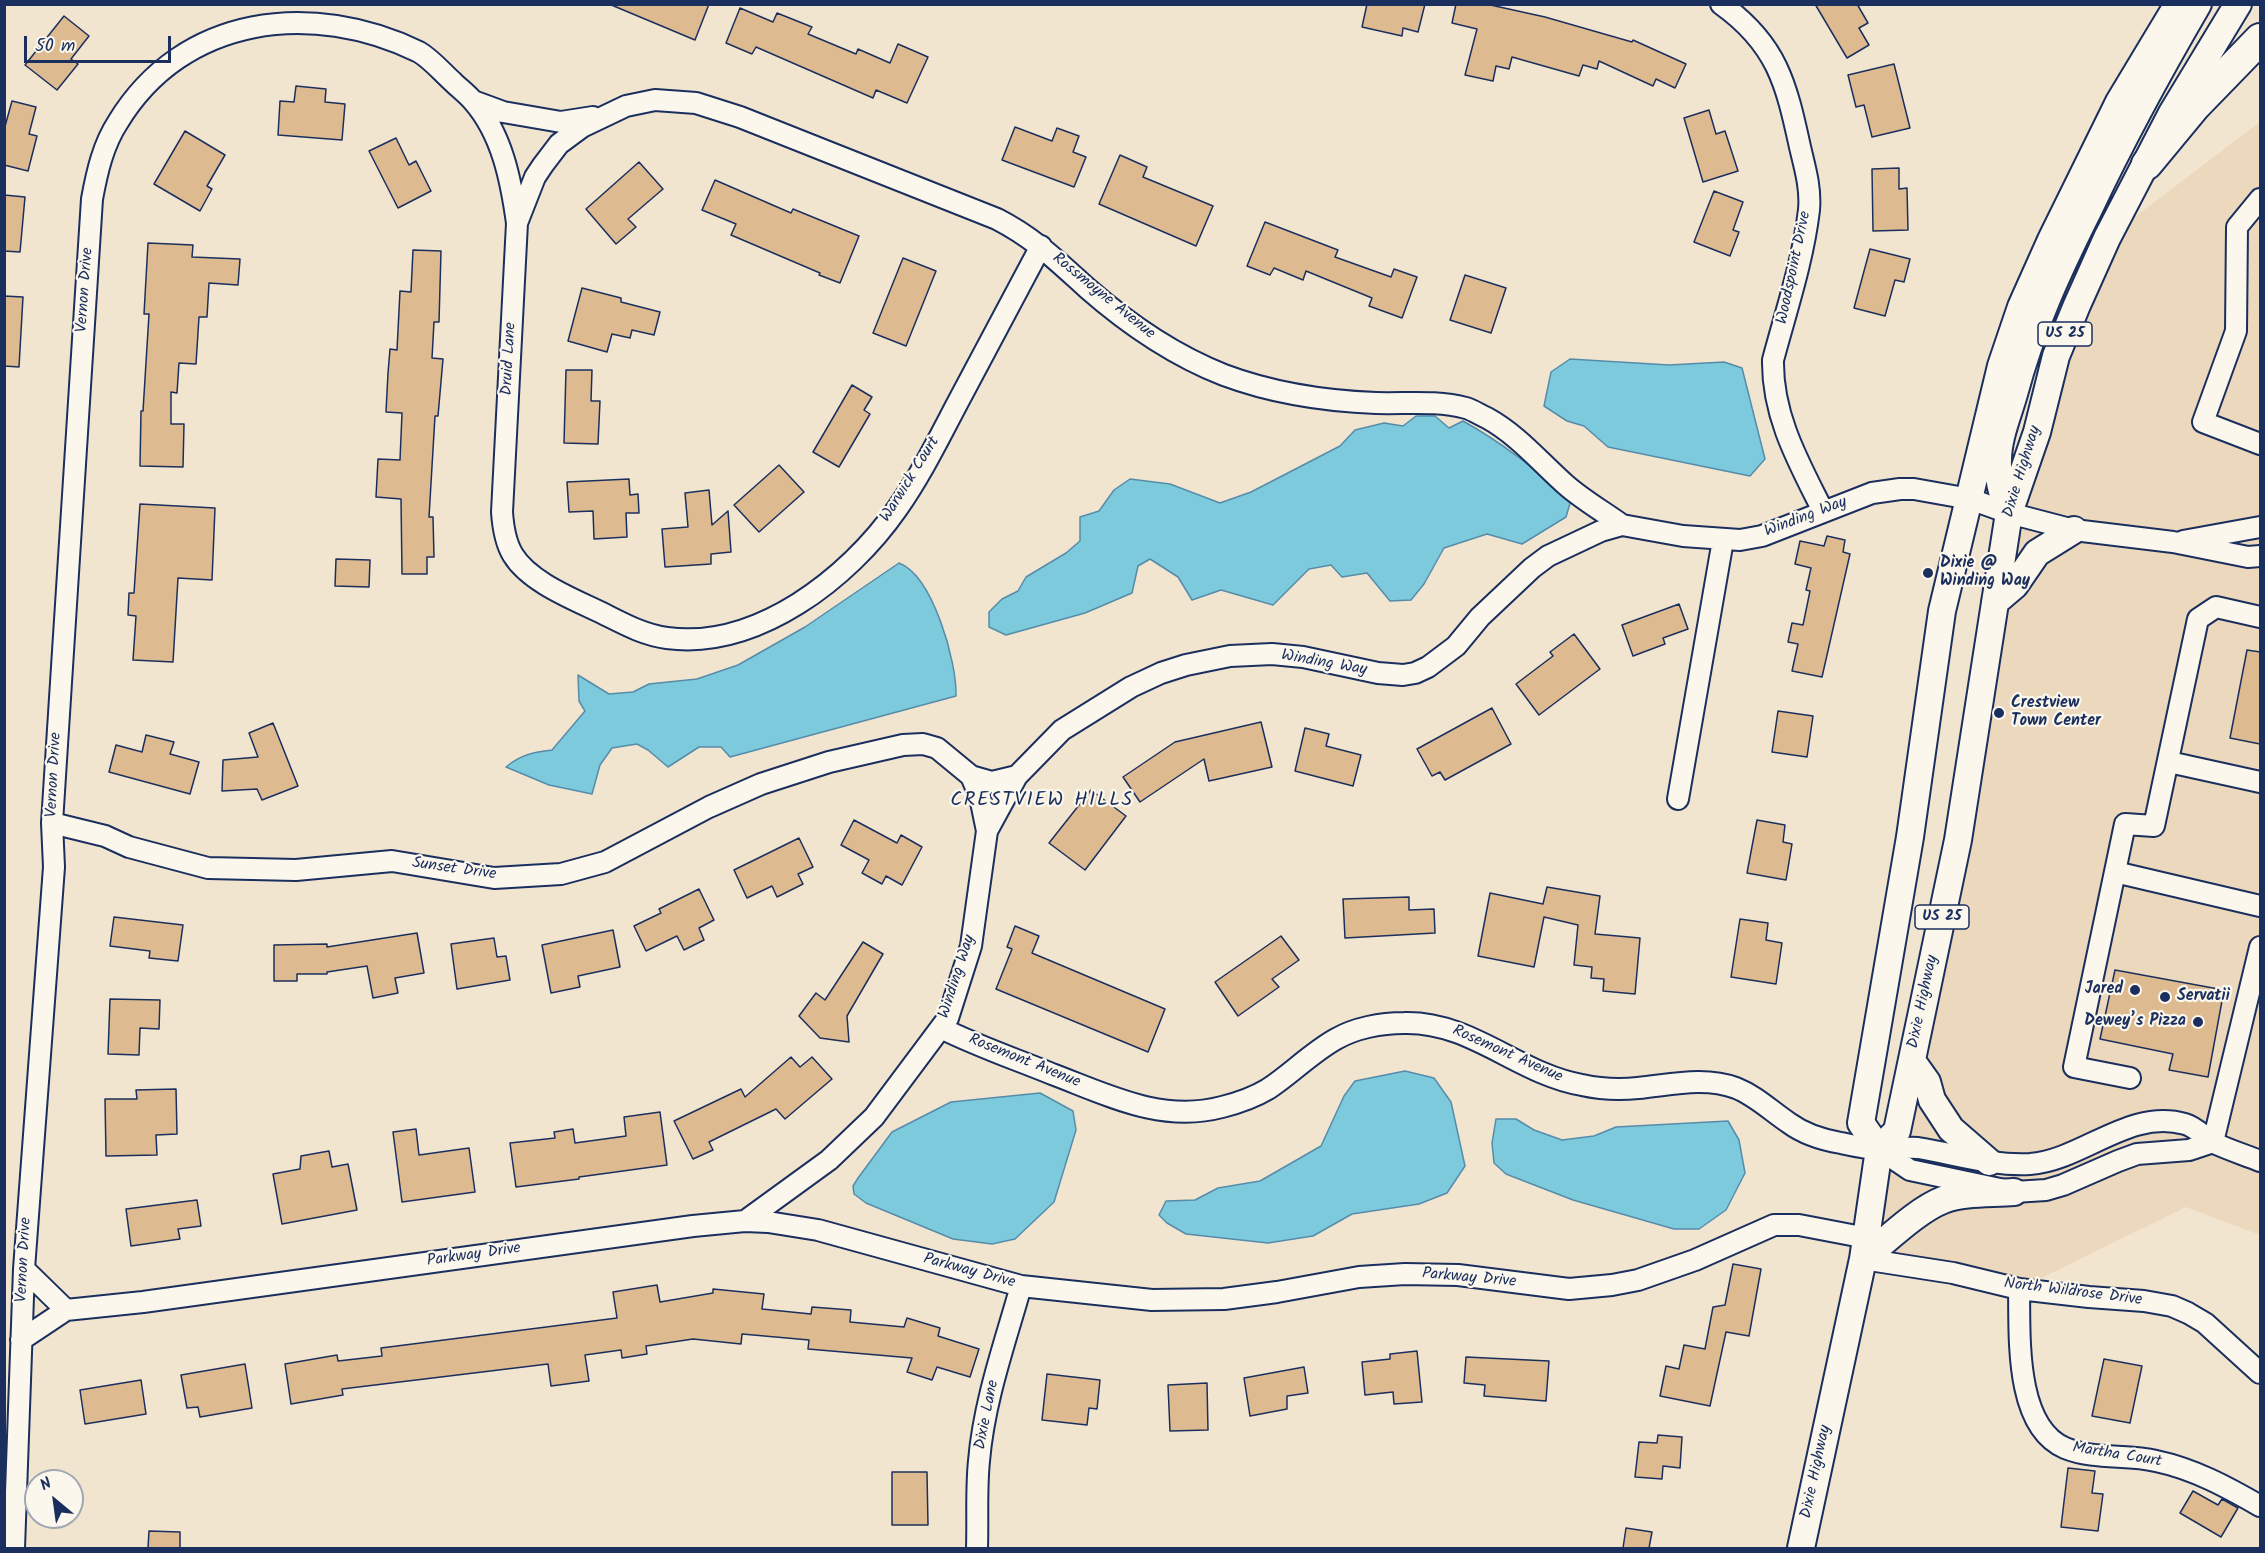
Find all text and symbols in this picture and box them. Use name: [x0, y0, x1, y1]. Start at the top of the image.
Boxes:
scale bar: [27, 24, 174, 62]
text: 50 m: [35, 32, 75, 61]
street label: Woodspoint Drive: [1774, 210, 1816, 326]
street label: Vernon Drive: [73, 247, 99, 333]
street label: Rossmoyne Avenue: [1048, 250, 1158, 344]
street label: Druid Lane: [498, 322, 522, 396]
road number: US 25: [2038, 322, 2092, 346]
street label: Dixie Highway: [2000, 424, 2046, 520]
street label: Warwick Court: [877, 434, 945, 526]
street label: Winding Way: [1762, 494, 1850, 542]
place label: Dixie @ Winding Way: [1940, 554, 2030, 592]
marker: Dixie @ Winding Way: [1921, 566, 1935, 580]
street label: Winding Way: [1280, 647, 1368, 681]
place label: Crestview Town Center: [2011, 694, 2101, 732]
marker: Crestview Town Center: [1992, 706, 2006, 720]
street label: Vernon Drive: [43, 732, 67, 818]
district label: CRESTVIEW HILLS: [950, 790, 1134, 814]
street label: Sunset Drive: [411, 855, 497, 885]
road number: US 25: [1915, 905, 1969, 929]
street label: Winding Way: [935, 933, 981, 1021]
street label: Dixie Highway: [1905, 954, 1943, 1050]
place label: Jared: [2085, 980, 2123, 1000]
marker: Jared: [2128, 983, 2142, 997]
place label: Servatii: [2177, 987, 2230, 1007]
marker: Servatii: [2158, 990, 2172, 1004]
place label: Dewey’s Pizza: [2084, 1012, 2186, 1032]
marker: Dewey’s Pizza: [2191, 1015, 2205, 1029]
street label: Rosemont Avenue: [1449, 1022, 1565, 1088]
street label: Rosemont Avenue: [965, 1031, 1083, 1093]
street label: Vernon Drive: [13, 1217, 37, 1303]
street label: Parkway Drive: [426, 1240, 522, 1272]
street label: Parkway Drive: [921, 1250, 1017, 1294]
street label: Parkway Drive: [1421, 1265, 1517, 1293]
street label: North Wildrose Drive: [2003, 1275, 2143, 1311]
street label: Dixie Lane: [972, 1379, 1004, 1451]
street label: Dixie Highway: [1798, 1424, 1836, 1520]
street label: Martha Court: [2071, 1439, 2163, 1473]
north arrow: [24, 1469, 84, 1529]
text: N: [36, 1471, 56, 1498]

